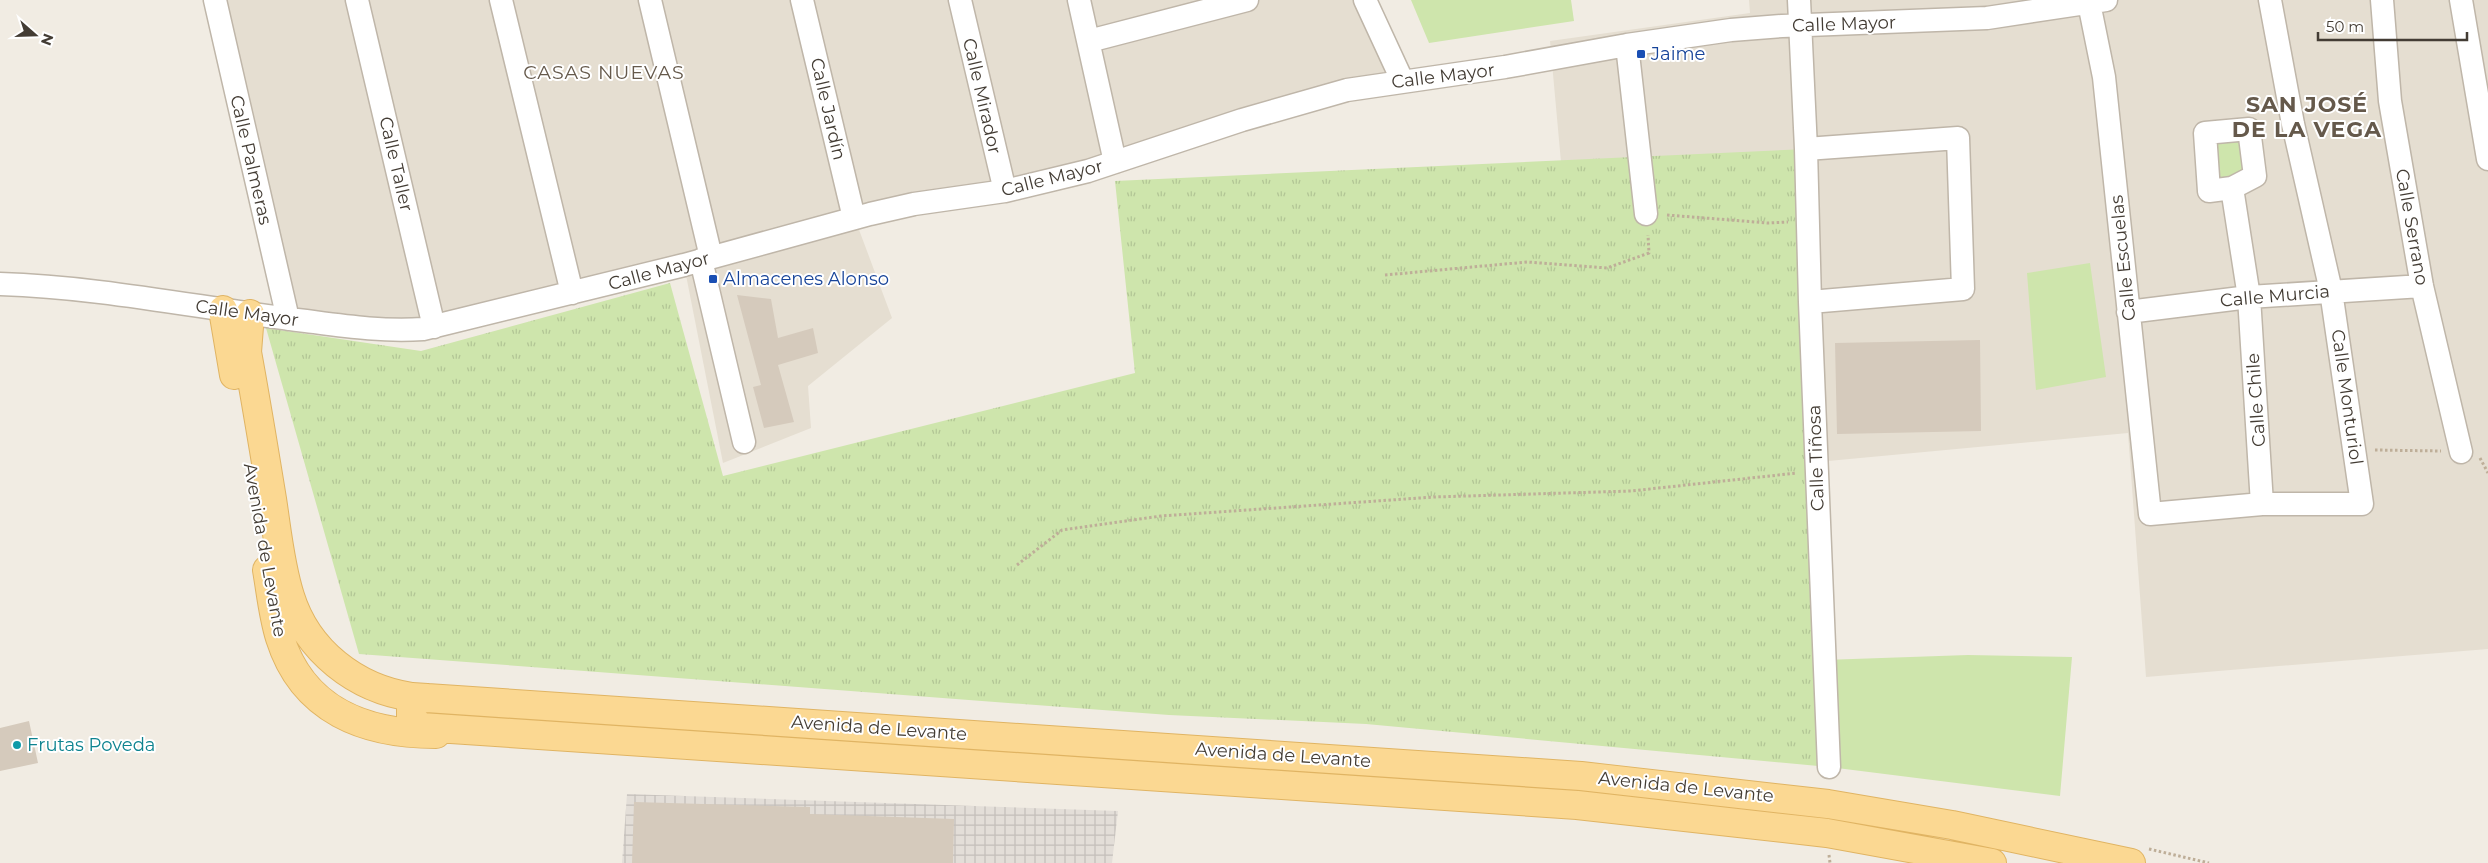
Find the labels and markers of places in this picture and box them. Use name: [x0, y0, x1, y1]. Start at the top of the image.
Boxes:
place label: Jaime: [1650, 43, 1706, 65]
marker: Jaime: [1635, 48, 1647, 60]
place label: Almacenes Alonso: [723, 268, 889, 290]
marker: Almacenes Alonso: [707, 273, 719, 285]
place label: Frutas Poveda: [27, 734, 156, 756]
marker: Frutas Poveda: [11, 739, 23, 751]

